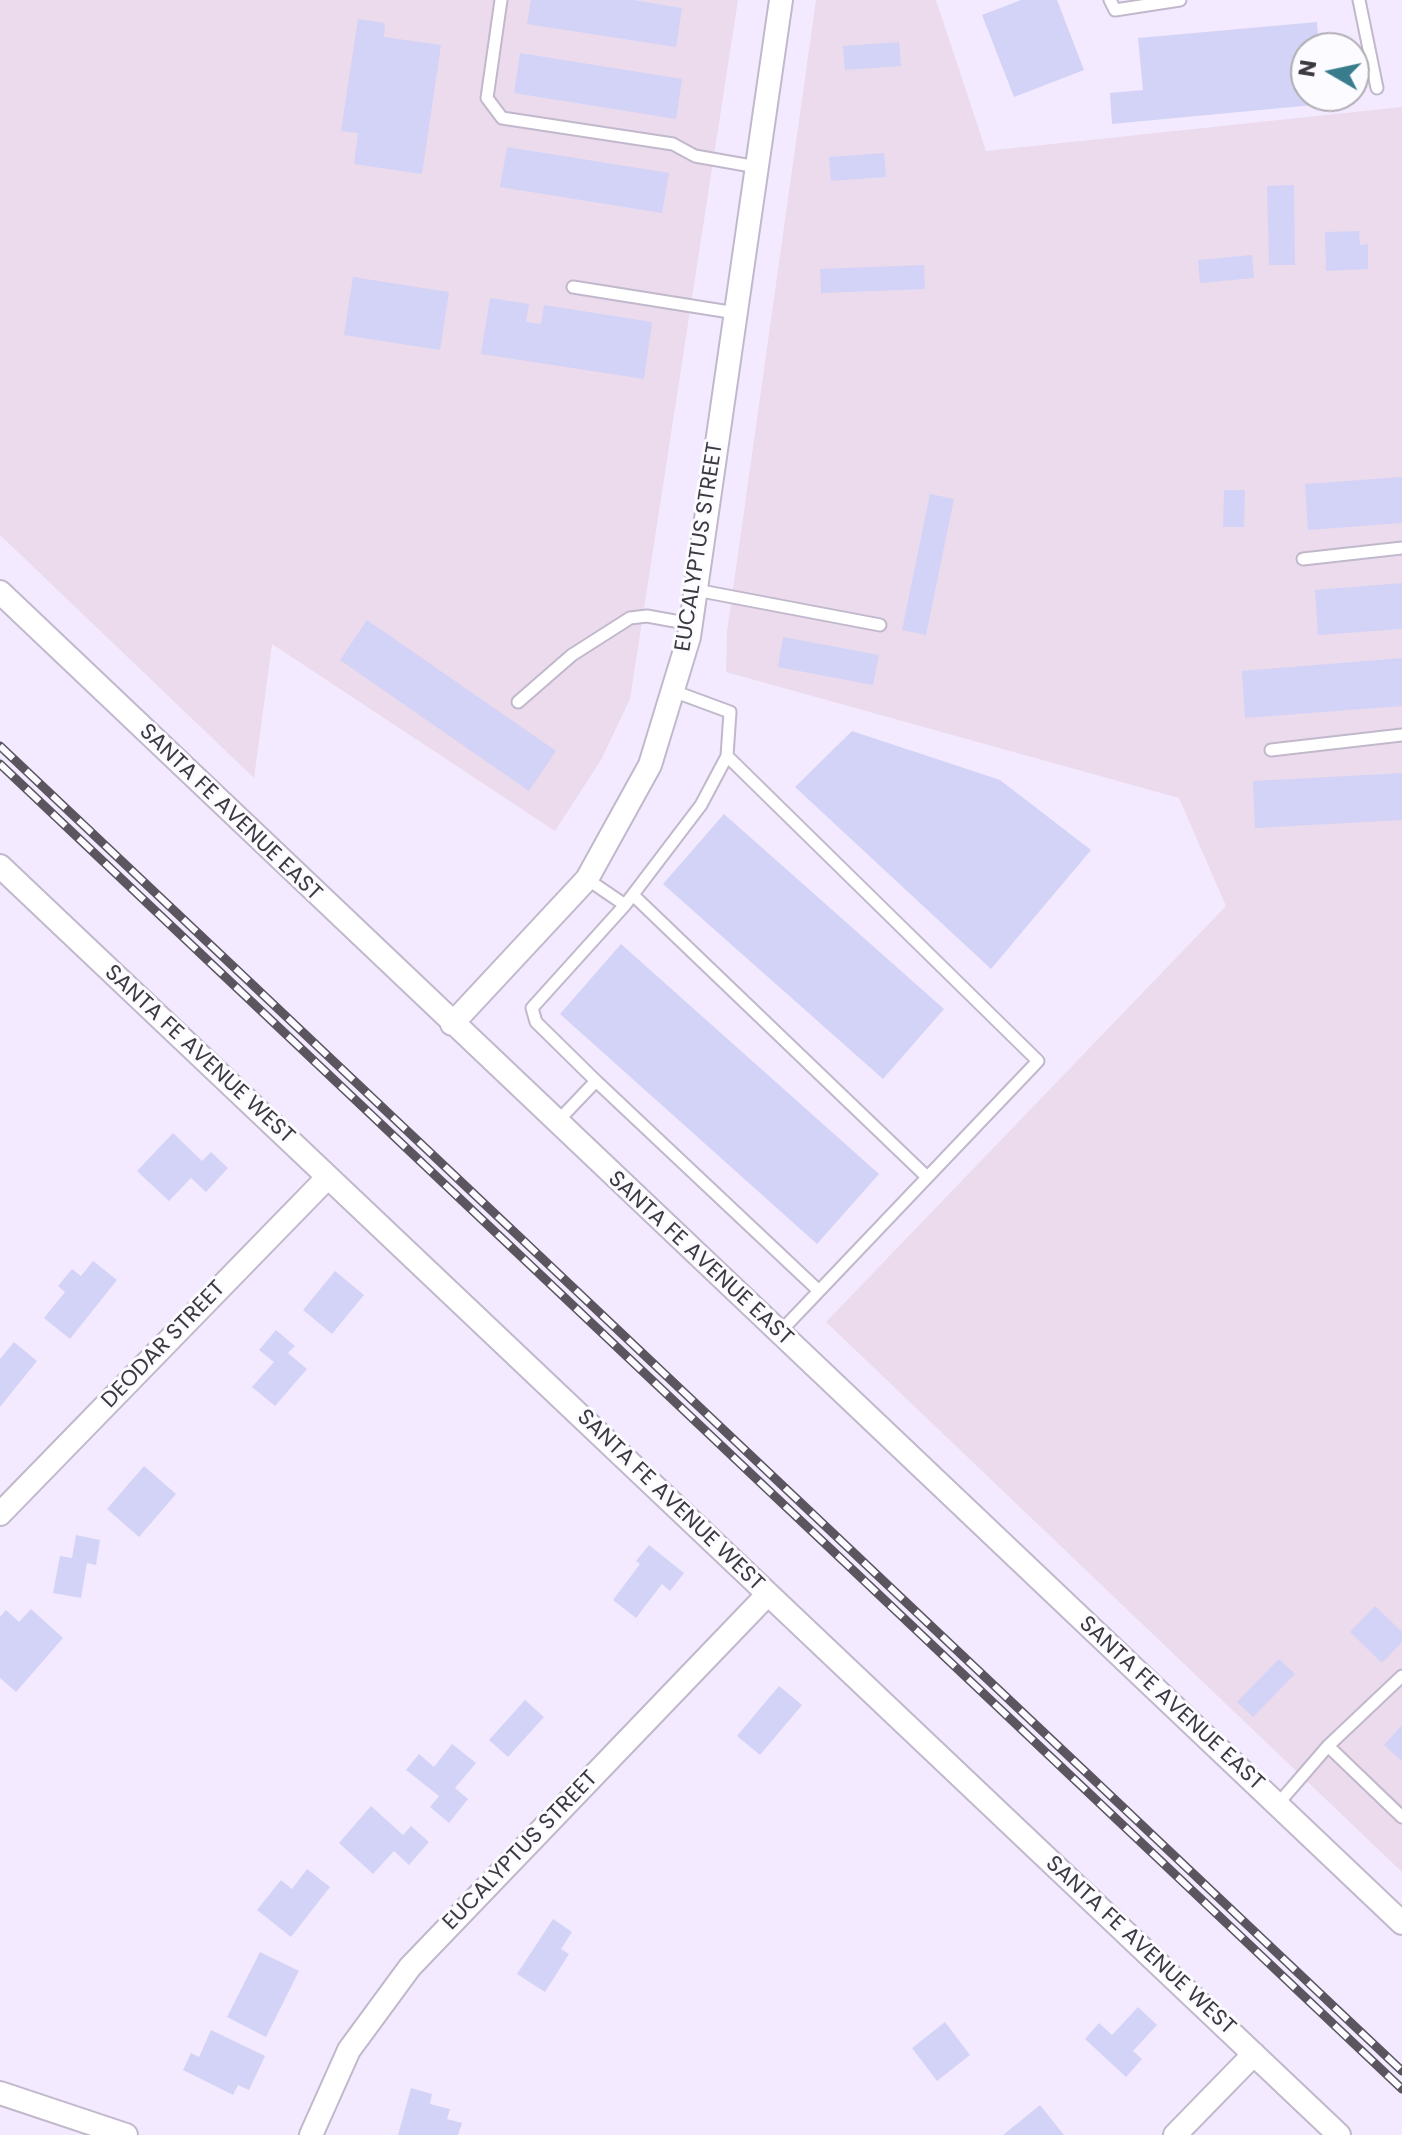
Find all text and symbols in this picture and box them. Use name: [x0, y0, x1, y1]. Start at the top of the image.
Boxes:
north arrow: [1290, 32, 1370, 112]
text: N: [1291, 58, 1324, 79]
street label: EUCALYPTUS STREET: [670, 441, 730, 653]
street label: SANTA FE AVENUE EAST: [133, 719, 327, 907]
street label: SANTA FE AVENUE WEST: [99, 960, 299, 1150]
street label: SANTA FE AVENUE EAST: [602, 1166, 798, 1352]
street label: DEODAR STREET: [97, 1276, 231, 1414]
street label: SANTA FE AVENUE WEST: [571, 1405, 769, 1597]
street label: SANTA FE AVENUE EAST: [1073, 1611, 1269, 1797]
street label: EUCALYPTUS STREET: [438, 1766, 604, 1936]
street label: SANTA FE AVENUE WEST: [1040, 1851, 1240, 2041]

